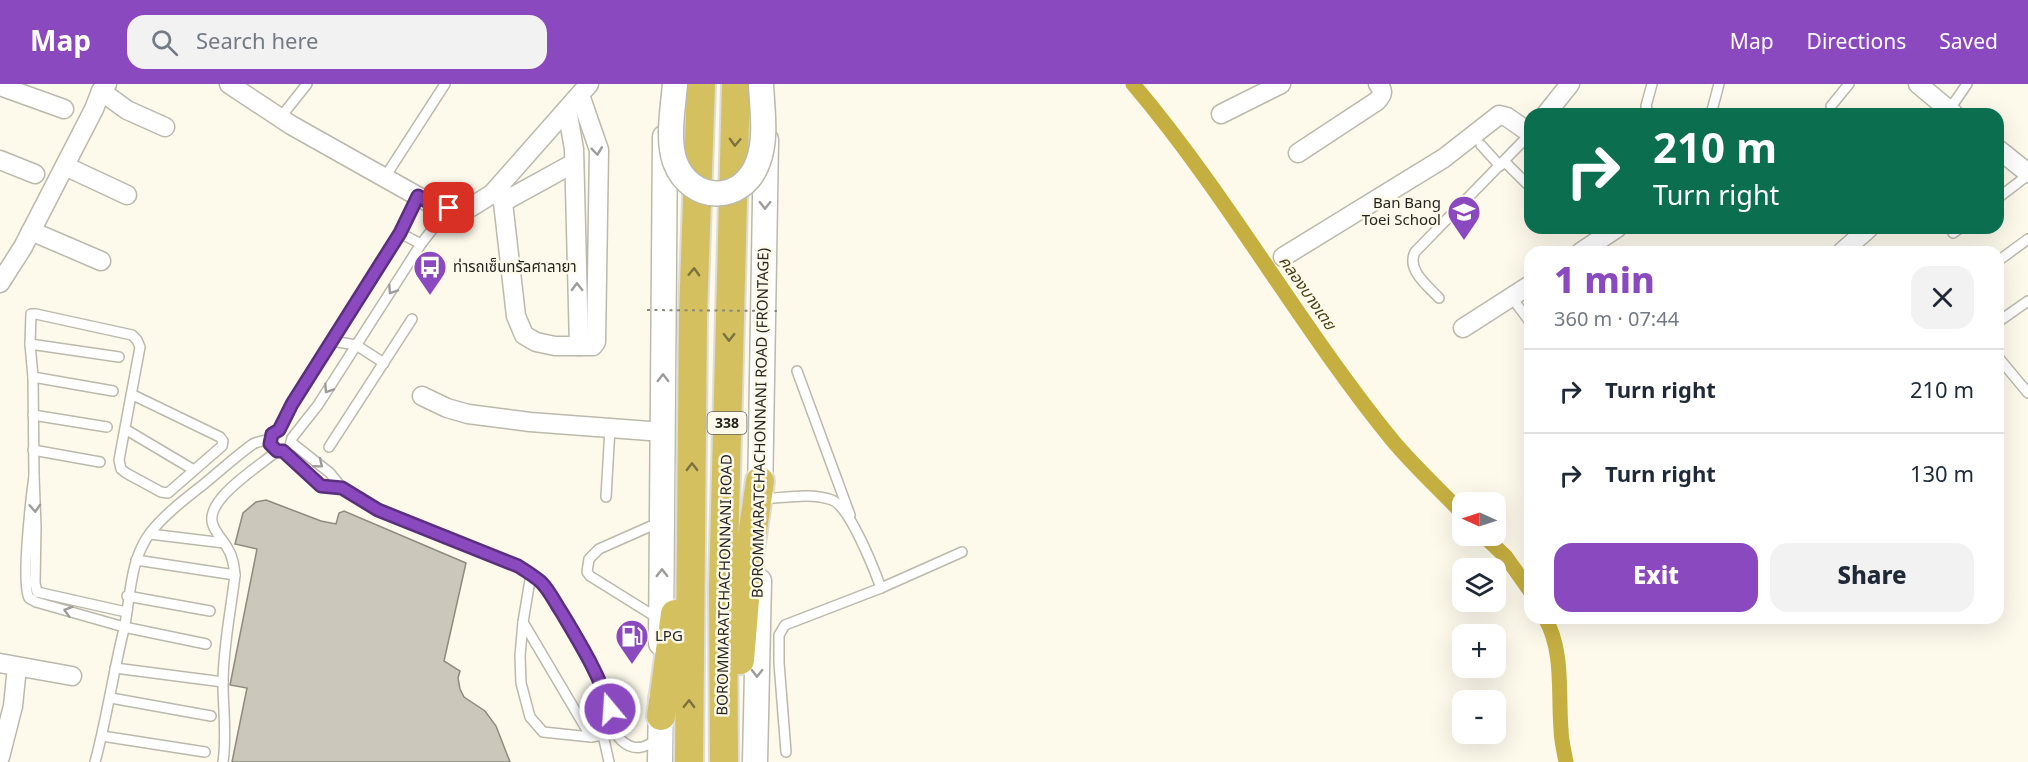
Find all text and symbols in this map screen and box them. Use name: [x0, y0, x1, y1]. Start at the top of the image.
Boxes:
search box: [127, 15, 547, 69]
text: Map: [30, 21, 91, 64]
icon: search: [148, 26, 181, 59]
text: Search here: [196, 26, 318, 59]
text: Map: [1730, 27, 1774, 58]
text: Directions: [1807, 27, 1906, 58]
text: Saved: [1939, 27, 1998, 58]
text: 210 m: [1653, 118, 1777, 182]
icon: right: [1554, 132, 1632, 210]
one-way arrow: [728, 138, 741, 147]
one-way arrow: [590, 146, 603, 155]
text: Turn right: [1653, 176, 1779, 217]
pin: [423, 182, 474, 233]
icon: arrive: [432, 191, 465, 224]
place label: Ban Bang Toei School: [1362, 192, 1441, 232]
school or university icon: Ban Bang Toei School: [1446, 194, 1482, 241]
one-way arrow: [759, 201, 771, 210]
street label: BOROMMARATCHACHONNANI ROAD (FRONTAGE): [746, 248, 776, 598]
bus stop icon: ท่ารถเซ็นทรัลศาลายา: [412, 249, 448, 296]
water label: คลองบางเตย: [1273, 251, 1342, 336]
text: 1 min: [1554, 255, 1655, 309]
place label: ท่ารถเซ็นทรัลศาลายา: [453, 256, 577, 279]
button: close: [1911, 266, 1974, 329]
one-way arrow: [688, 267, 701, 276]
one-way arrow: [571, 283, 583, 292]
one-way arrow: [388, 284, 399, 295]
text: 360 m · 07:44: [1554, 305, 1679, 335]
one-way arrow: [723, 333, 735, 342]
one-way arrow: [657, 374, 669, 383]
icon: right: [1554, 375, 1587, 408]
text: Turn right: [1605, 375, 1716, 408]
text: 210 m: [1910, 375, 1974, 408]
one-way arrow: [324, 383, 336, 393]
road number: 338: [708, 412, 746, 434]
street label: BOROMMARATCHACHONNANI ROAD: [711, 454, 739, 716]
one-way arrow: [312, 456, 323, 467]
icon: right: [1554, 459, 1587, 492]
text: Turn right: [1605, 459, 1716, 492]
text: 130 m: [1910, 459, 1974, 492]
one-way arrow: [686, 462, 698, 471]
north arrow: [1452, 492, 1506, 546]
map controls: [1452, 492, 1506, 744]
one-way arrow: [29, 504, 42, 513]
button: Exit: [1554, 543, 1758, 612]
button: Share: [1770, 543, 1974, 612]
button: layers: [1452, 558, 1506, 612]
one-way arrow: [656, 569, 668, 578]
one-way arrow: [63, 606, 74, 618]
fuel station icon: LPG: [614, 618, 650, 665]
button: +: [1452, 624, 1506, 678]
place label: LPG: [655, 625, 683, 648]
one-way arrow: [751, 669, 763, 678]
position arrow: [578, 677, 642, 741]
button: −: [1452, 690, 1506, 744]
one-way arrow: [683, 699, 695, 708]

